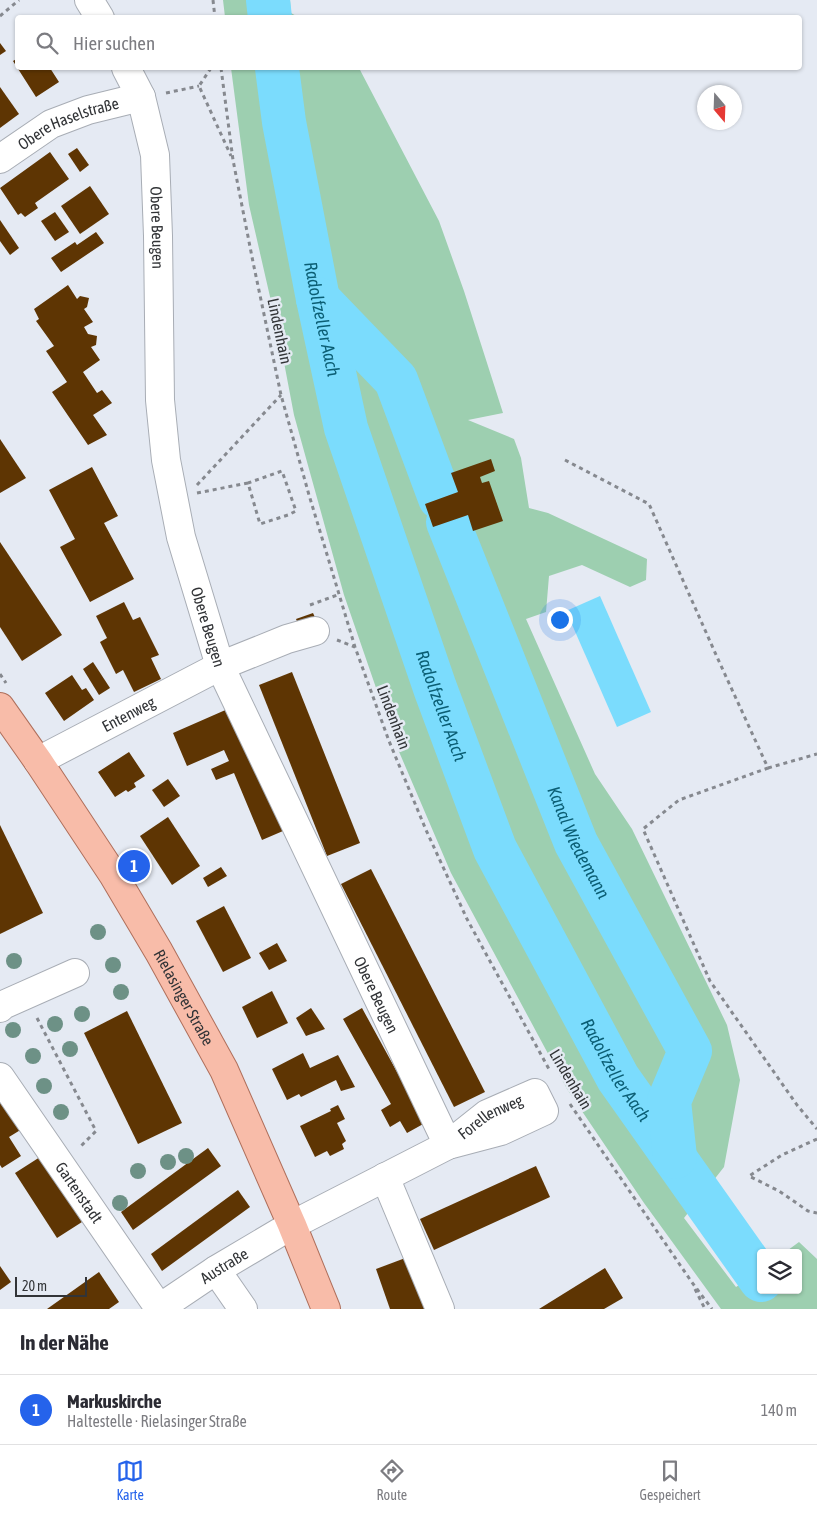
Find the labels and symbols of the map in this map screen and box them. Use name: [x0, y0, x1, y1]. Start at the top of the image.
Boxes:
north arrow: [697, 85, 742, 130]
street label: Obere Haselstraße: [14, 94, 120, 153]
street label: Obere Beugen: [147, 186, 167, 269]
water label: Radolfzeller Aach: [301, 260, 345, 378]
street label: Lindenhain: [264, 296, 296, 366]
street label: Obere Beugen: [188, 585, 229, 669]
your location: [547, 607, 573, 633]
water label: Radolfzeller Aach: [412, 647, 472, 764]
street label: Lindenhain: [374, 683, 414, 751]
street label: Entenweg: [99, 692, 159, 735]
water label: Kanal Wiedemann: [544, 783, 615, 902]
pin: 1: [118, 847, 150, 885]
street label: Rielasinger Straße: [150, 946, 218, 1048]
street label: Obere Beugen: [351, 954, 402, 1036]
water label: Radolfzeller Aach: [577, 1014, 656, 1125]
street label: Lindenhain: [546, 1046, 596, 1112]
street label: Forellenweg: [454, 1090, 526, 1143]
street label: Gartenstadt: [52, 1158, 107, 1227]
street label: Austraße: [197, 1244, 251, 1287]
scale bar: [15, 1274, 88, 1297]

